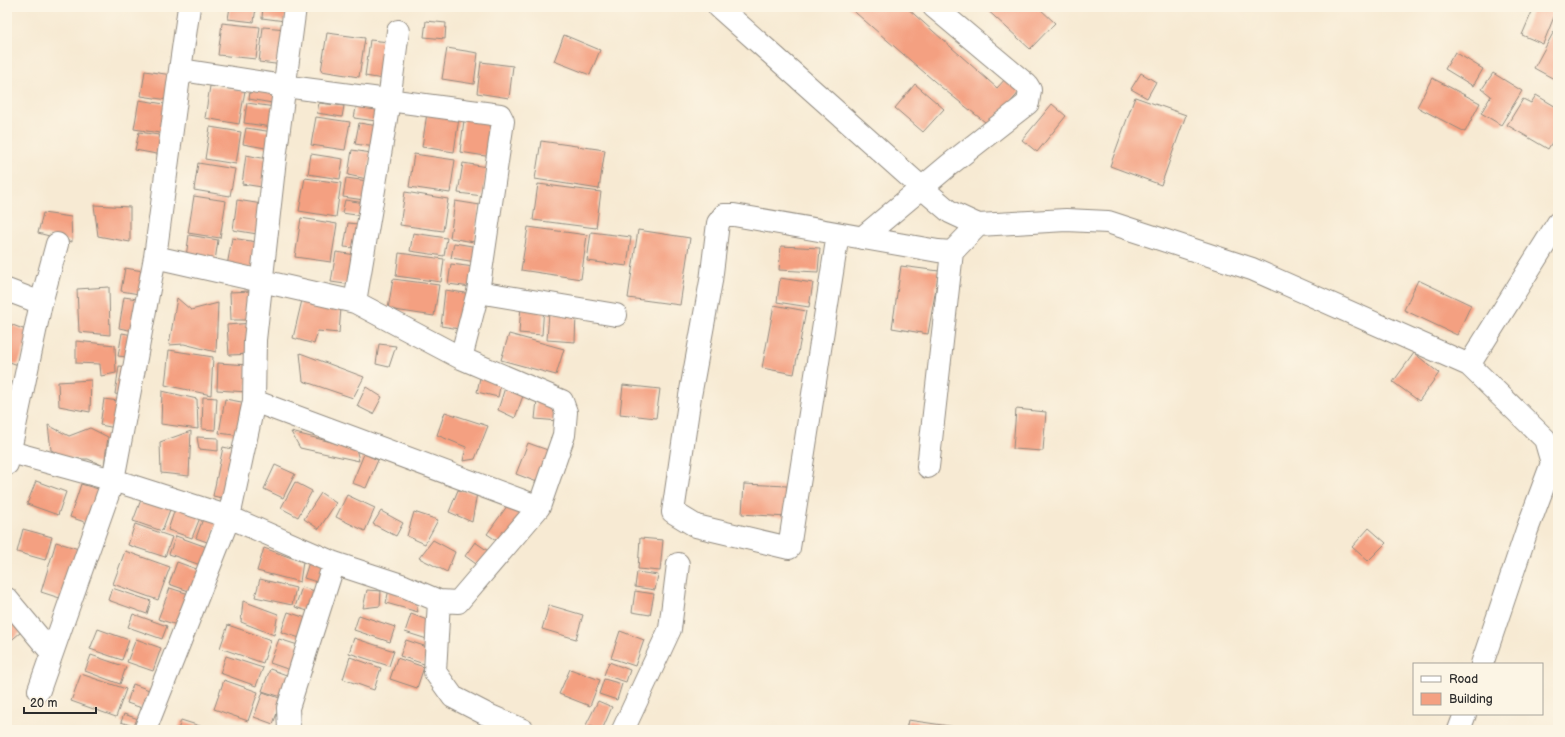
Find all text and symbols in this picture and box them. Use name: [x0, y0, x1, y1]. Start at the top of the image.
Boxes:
legend: [1413, 663, 1543, 715]
text: Road: [1449, 672, 1478, 687]
scale bar: [24, 689, 96, 715]
text: Building: [1449, 692, 1493, 707]
text: 20 m: [30, 696, 57, 711]

